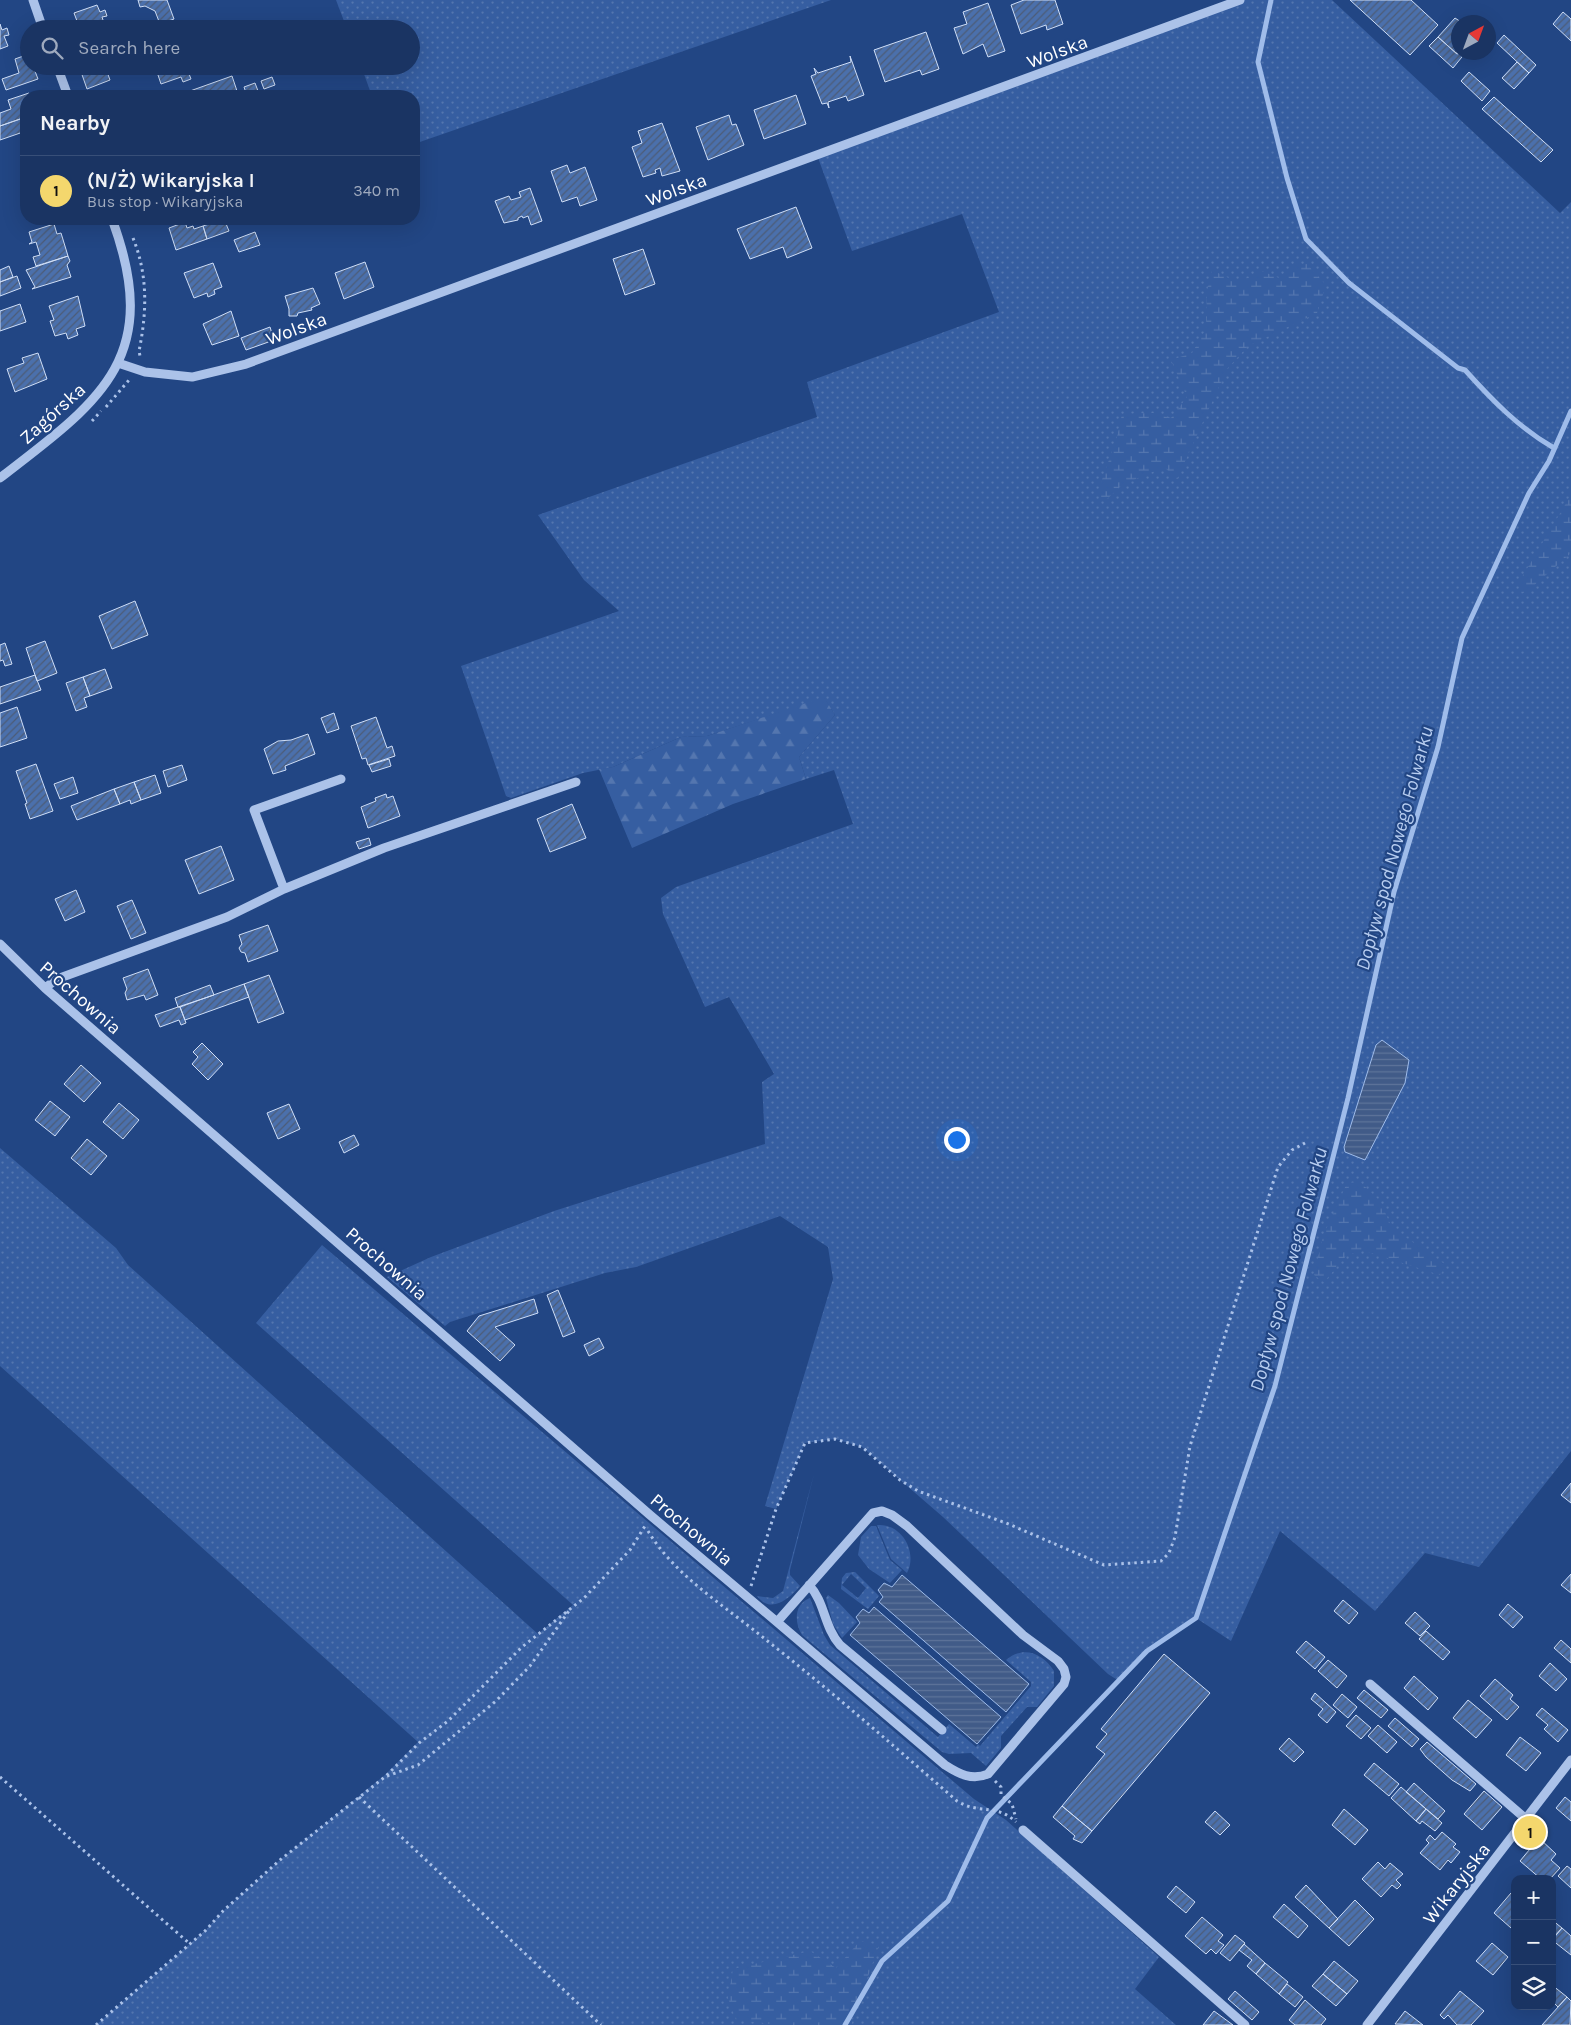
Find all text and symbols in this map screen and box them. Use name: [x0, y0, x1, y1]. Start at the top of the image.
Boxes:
north arrow: [1451, 15, 1496, 60]
search box: [20, 20, 420, 75]
street label: Wolska: [1024, 31, 1091, 73]
icon: search: [38, 34, 66, 62]
text: Search here: [78, 37, 180, 59]
text: Nearby: [40, 111, 110, 135]
street label: Wolska: [643, 169, 710, 211]
text: (N/Ż) Wikaryjska I: [87, 170, 254, 192]
text: 1: [53, 181, 59, 200]
text: 340 m: [353, 181, 400, 200]
text: Bus stop · Wikaryjska: [87, 192, 243, 211]
street label: Wolska: [263, 308, 330, 350]
street label: Zagórska: [15, 379, 90, 449]
water label: Dopływ spod Nowego Folwarku: [1351, 723, 1438, 973]
street label: Prochownia: [35, 956, 126, 1039]
your location: [944, 1127, 970, 1153]
water label: Dopływ spod Nowego Folwarku: [1245, 1144, 1332, 1394]
street label: Prochownia: [341, 1222, 432, 1305]
street label: Prochownia: [646, 1489, 737, 1571]
pin: 1: [1514, 1813, 1546, 1851]
street label: Wikaryjska: [1418, 1839, 1495, 1928]
map controls: [1511, 1875, 1556, 2010]
button: +: [1511, 1875, 1556, 1920]
button: −: [1511, 1920, 1556, 1965]
button: layers: [1511, 1965, 1556, 2010]

